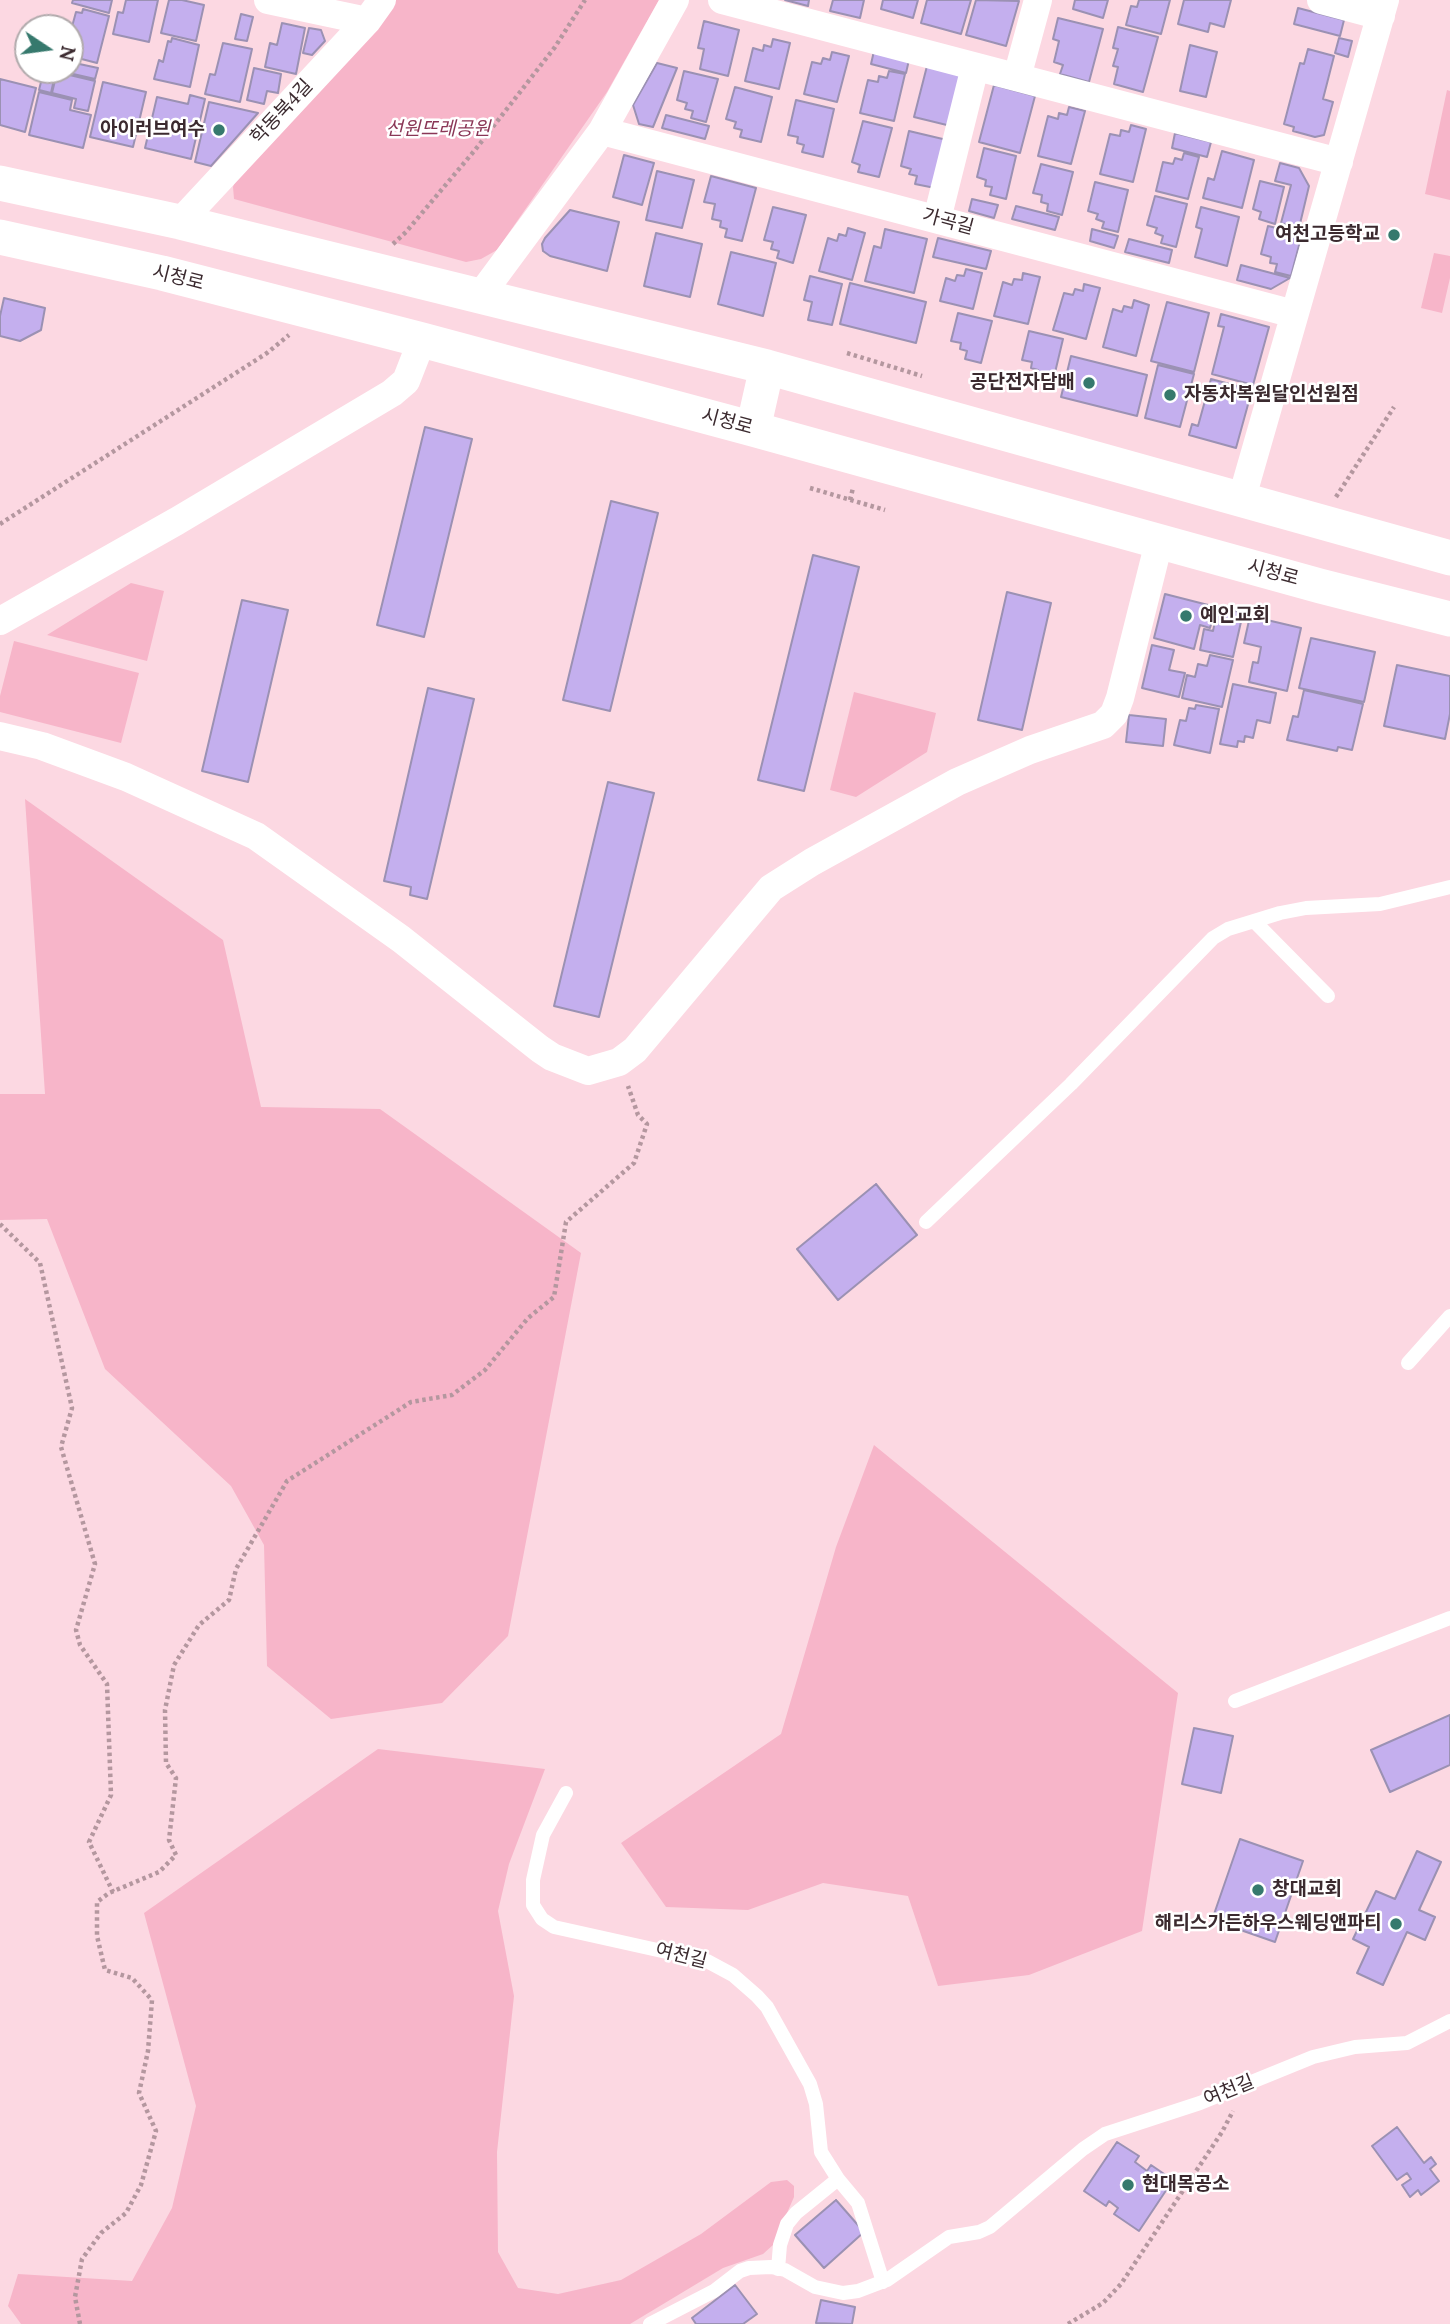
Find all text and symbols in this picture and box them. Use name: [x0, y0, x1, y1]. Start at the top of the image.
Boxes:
north arrow: [14, 14, 84, 84]
text: N: [54, 43, 81, 63]
street label: 학동북4길: [246, 75, 318, 149]
place label: 아이러브여수: [100, 119, 205, 141]
park label: 선원뜨레공원: [386, 119, 490, 141]
marker: 아이러브여수: [211, 122, 227, 138]
street label: 가곡길: [920, 204, 976, 240]
place label: 여천고등학교: [1275, 224, 1380, 246]
marker: 여천고등학교: [1386, 227, 1402, 243]
street label: 시청로: [150, 261, 206, 295]
place label: 공단전자담배: [970, 372, 1075, 394]
marker: 공단전자담배: [1081, 375, 1097, 391]
place label: 자동차복원달인선원점: [1184, 384, 1359, 406]
marker: 자동차복원달인선원점: [1162, 387, 1178, 403]
street label: 시청로: [699, 404, 755, 440]
street label: 시청로: [1245, 555, 1301, 591]
place label: 예인교회: [1200, 605, 1270, 627]
marker: 예인교회: [1178, 608, 1194, 624]
place label: 창대교회: [1272, 1879, 1342, 1901]
marker: 창대교회: [1250, 1882, 1266, 1898]
place label: 해리스가든하우스웨딩앤파티: [1155, 1913, 1382, 1935]
marker: 해리스가든하우스웨딩앤파티: [1388, 1916, 1404, 1932]
street label: 여천길: [653, 1939, 709, 1973]
street label: 여천길: [1200, 2071, 1258, 2111]
place label: 현대목공소: [1142, 2174, 1229, 2196]
marker: 현대목공소: [1120, 2177, 1136, 2193]

